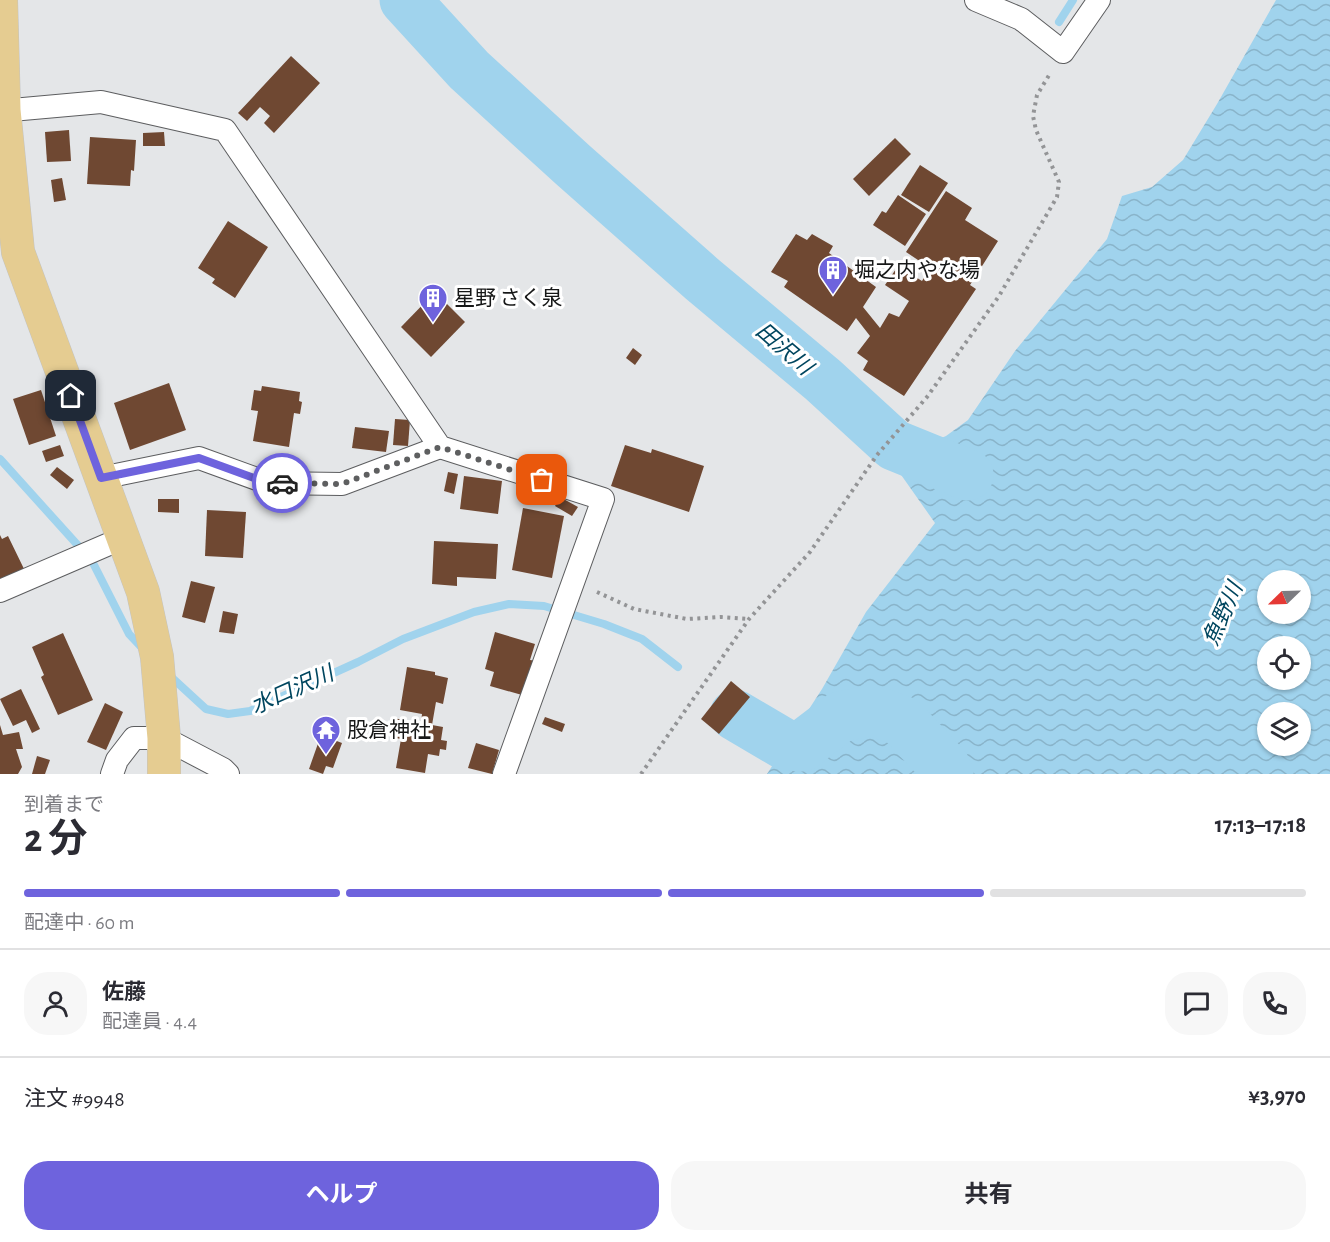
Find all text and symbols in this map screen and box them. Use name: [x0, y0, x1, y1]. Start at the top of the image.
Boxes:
building icon: 堀之内やな場: [817, 254, 849, 296]
place label: 堀之内やな場: [854, 259, 980, 281]
building icon: 星野 さく泉: [417, 282, 449, 324]
place label: 星野 さく泉: [454, 287, 562, 309]
water label: 田沢川: [752, 318, 818, 380]
pin: [45, 370, 96, 421]
icon: home: [54, 379, 87, 412]
courier: [252, 453, 312, 513]
pin: [516, 454, 567, 505]
icon: bag: [525, 463, 558, 496]
icon: car: [266, 467, 299, 500]
north arrow: [1257, 570, 1311, 624]
map controls: [1257, 570, 1311, 756]
water label: 魚野川: [1199, 577, 1247, 649]
button: locate: [1257, 636, 1311, 690]
water label: 水口沢川: [247, 660, 338, 718]
button: layers: [1257, 702, 1311, 756]
temple icon: 股倉神社: [310, 714, 342, 756]
place label: 股倉神社: [347, 719, 431, 741]
text: 到着まで: [24, 795, 104, 815]
text: 17:13–17:18: [1215, 814, 1306, 836]
text: 2 分: [24, 820, 87, 859]
text: 配達中 · 60 m: [24, 913, 134, 933]
button: person: [24, 972, 87, 1035]
button: chat: [1165, 972, 1228, 1035]
button: phone: [1243, 972, 1306, 1035]
text: 佐藤: [102, 981, 146, 1003]
text: 配達員 · 4.4: [102, 1012, 197, 1032]
text: ¥3,970: [1248, 1085, 1306, 1107]
text: 注文 #9948: [24, 1088, 125, 1110]
button: ヘルプ: [24, 1161, 659, 1230]
button: 共有: [671, 1161, 1306, 1230]

